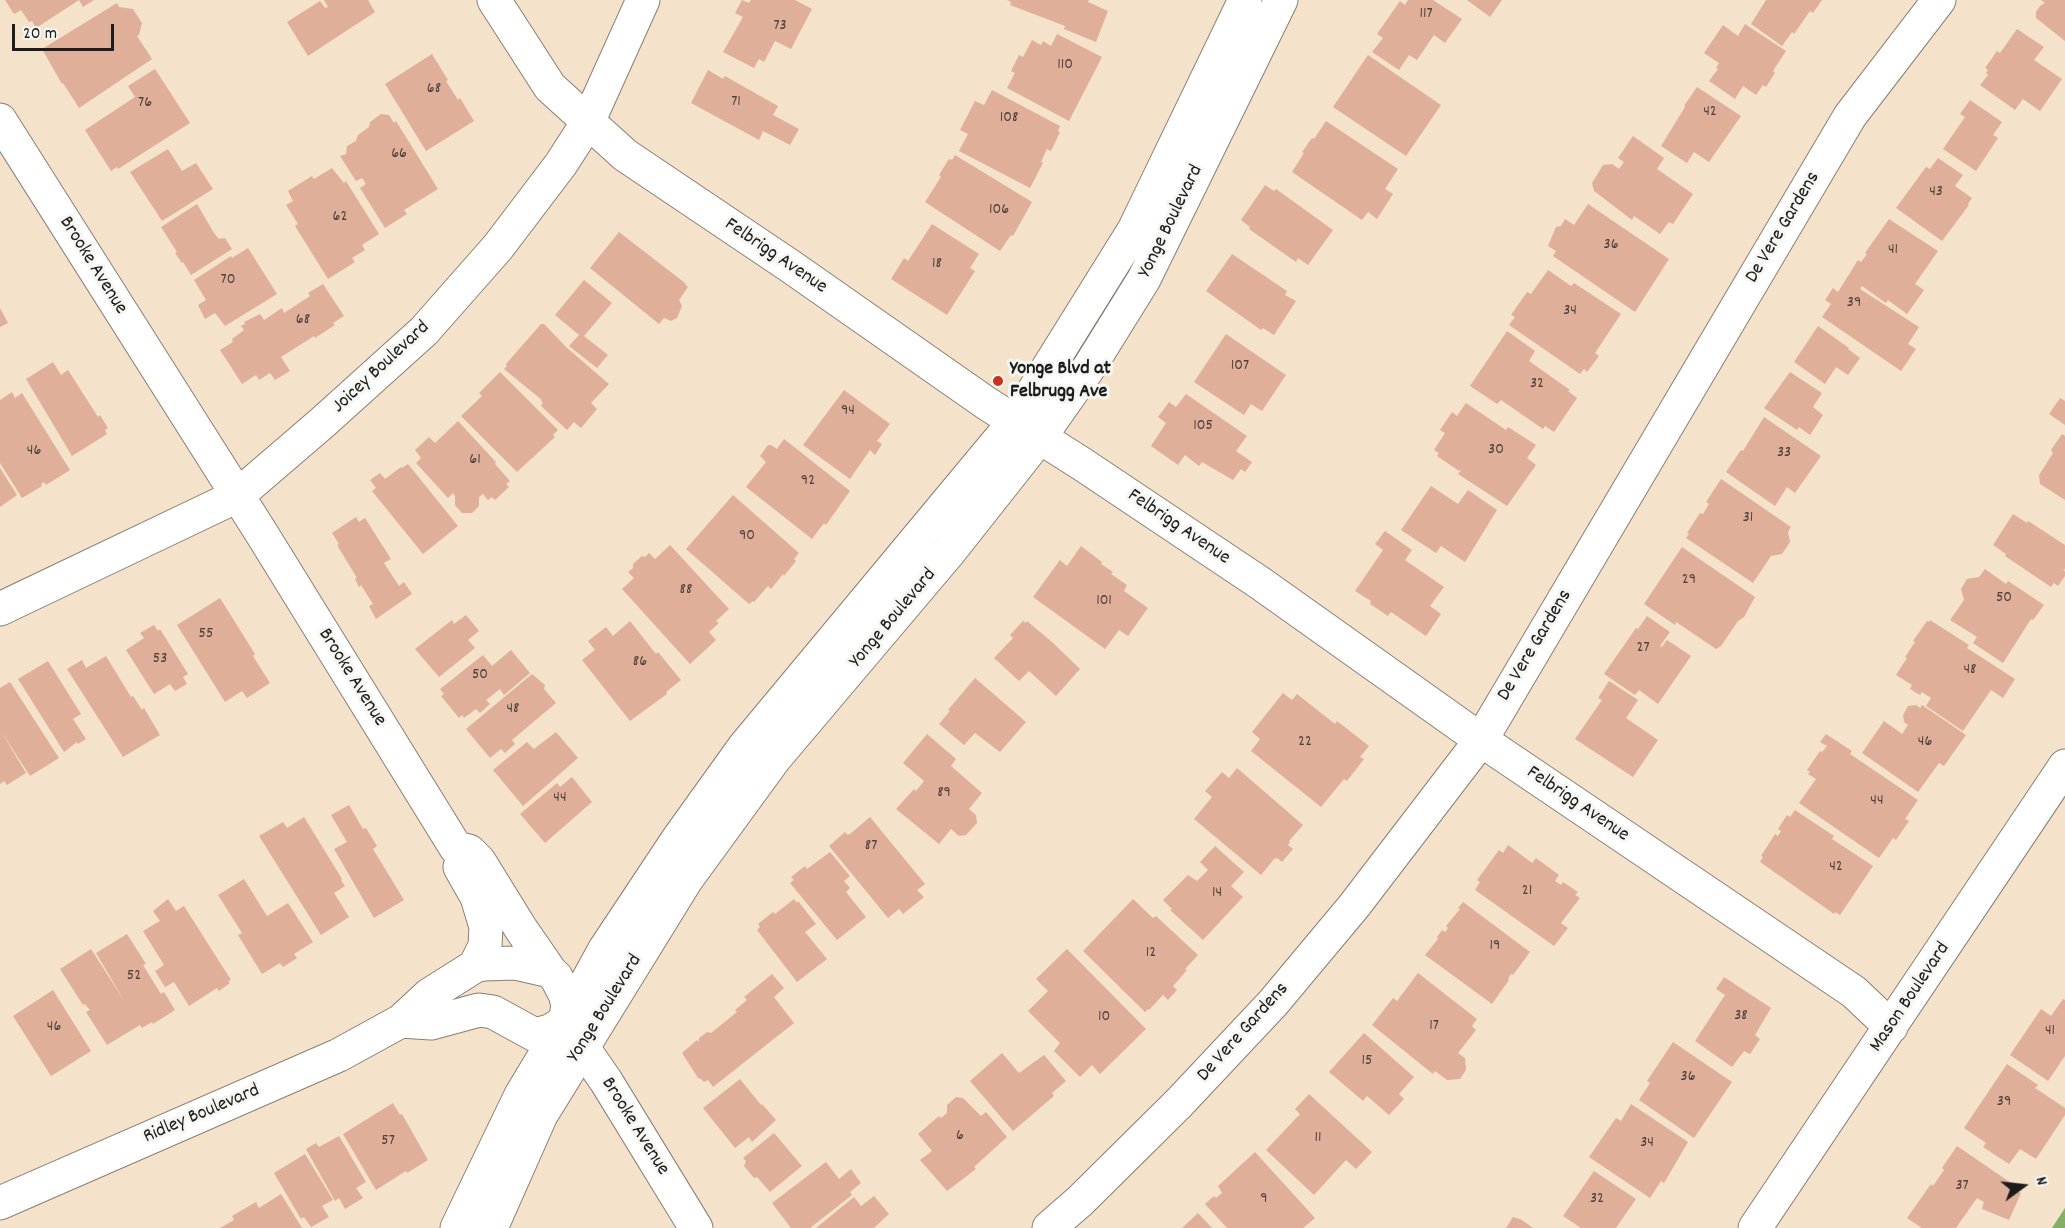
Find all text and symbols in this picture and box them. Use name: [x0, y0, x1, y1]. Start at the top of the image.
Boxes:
house number: 117: [1419, 5, 1433, 25]
scale bar: [15, 12, 117, 50]
house number: 73: [773, 17, 787, 37]
text: 20 m: [23, 22, 57, 47]
house number: 110: [1057, 56, 1073, 76]
house number: 68: [427, 80, 441, 100]
house number: 71: [731, 93, 741, 113]
house number: 76: [138, 94, 152, 114]
house number: 42: [1703, 103, 1717, 123]
house number: 108: [1000, 109, 1018, 129]
house number: 66: [391, 145, 407, 165]
street label: Yonge Boulevard: [1134, 162, 1210, 282]
street label: De Vere Gardens: [1741, 168, 1827, 288]
house number: 43: [1929, 183, 1943, 203]
house number: 106: [989, 201, 1009, 221]
house number: 62: [333, 208, 347, 228]
street label: Brooke Avenue: [52, 213, 132, 319]
street label: Felbrigg Avenue: [719, 214, 831, 300]
house number: 36: [1604, 236, 1618, 256]
house number: 41: [1888, 241, 1898, 261]
house number: 18: [932, 255, 942, 275]
house number: 70: [221, 271, 235, 291]
house number: 39: [1847, 294, 1861, 314]
house number: 34: [1563, 302, 1577, 322]
house number: 68: [296, 311, 310, 331]
street label: Joicey Boulevard: [328, 317, 436, 419]
house number: 107: [1231, 357, 1249, 377]
place label: Yonge Blvd at Felbrugg Ave: [1010, 358, 1111, 405]
marker: Yonge Blvd at Felbrugg Ave: [991, 374, 1005, 388]
house number: 32: [1530, 375, 1544, 395]
house number: 94: [841, 402, 855, 422]
house number: 105: [1193, 417, 1213, 437]
house number: 30: [1488, 441, 1504, 461]
house number: 46: [27, 442, 41, 462]
house number: 33: [1777, 444, 1791, 464]
house number: 61: [469, 451, 481, 471]
house number: 92: [801, 472, 815, 492]
street label: Felbrigg Avenue: [1122, 485, 1234, 571]
house number: 31: [1743, 509, 1753, 529]
house number: 90: [739, 527, 755, 547]
street label: Yonge Boulevard: [845, 564, 943, 674]
house number: 29: [1682, 571, 1696, 591]
house number: 88: [680, 581, 692, 601]
street label: De Vere Gardens: [1493, 586, 1579, 706]
house number: 50: [1996, 589, 2012, 609]
house number: 101: [1096, 592, 1112, 612]
house number: 55: [199, 625, 213, 645]
street label: Brooke Avenue: [311, 625, 391, 731]
house number: 27: [1636, 639, 1650, 659]
house number: 53: [153, 650, 167, 670]
house number: 86: [633, 653, 647, 673]
house number: 48: [1963, 661, 1977, 681]
house number: 50: [472, 666, 488, 686]
house number: 48: [506, 700, 520, 720]
house number: 22: [1298, 733, 1312, 753]
house number: 46: [1918, 733, 1932, 753]
street label: Felbrigg Avenue: [1521, 762, 1633, 848]
house number: 89: [937, 784, 951, 804]
house number: 44: [553, 789, 567, 809]
house number: 44: [1870, 792, 1884, 812]
house number: 87: [865, 837, 877, 857]
house number: 42: [1829, 858, 1843, 878]
house number: 21: [1522, 882, 1532, 902]
house number: 14: [1212, 884, 1222, 904]
house number: 19: [1490, 937, 1500, 957]
street label: Mason Boulevard: [1865, 939, 1957, 1057]
house number: 12: [1146, 944, 1156, 964]
street label: Yonge Boulevard: [563, 951, 649, 1067]
house number: 52: [127, 967, 141, 987]
street label: De Vere Gardens: [1193, 978, 1295, 1088]
house number: 38: [1734, 1007, 1748, 1027]
house number: 10: [1098, 1008, 1110, 1028]
house number: 17: [1429, 1017, 1439, 1037]
house number: 46: [47, 1018, 61, 1038]
house number: 41: [2045, 1022, 2055, 1042]
house number: 15: [1362, 1052, 1372, 1072]
house number: 36: [1681, 1068, 1695, 1088]
street label: Brooke Avenue: [594, 1074, 674, 1180]
street label: Ridley Boulevard: [140, 1080, 264, 1150]
house number: 39: [1997, 1093, 2011, 1113]
house number: 6: [956, 1127, 964, 1147]
house number: 11: [1314, 1129, 1322, 1149]
house number: 57: [381, 1132, 395, 1152]
house number: 34: [1640, 1134, 1654, 1154]
north arrow: [1993, 1156, 2053, 1216]
text: N: [2029, 1174, 2053, 1188]
house number: 37: [1955, 1177, 1969, 1197]
house number: 9: [1260, 1190, 1268, 1210]
house number: 32: [1590, 1190, 1604, 1210]

